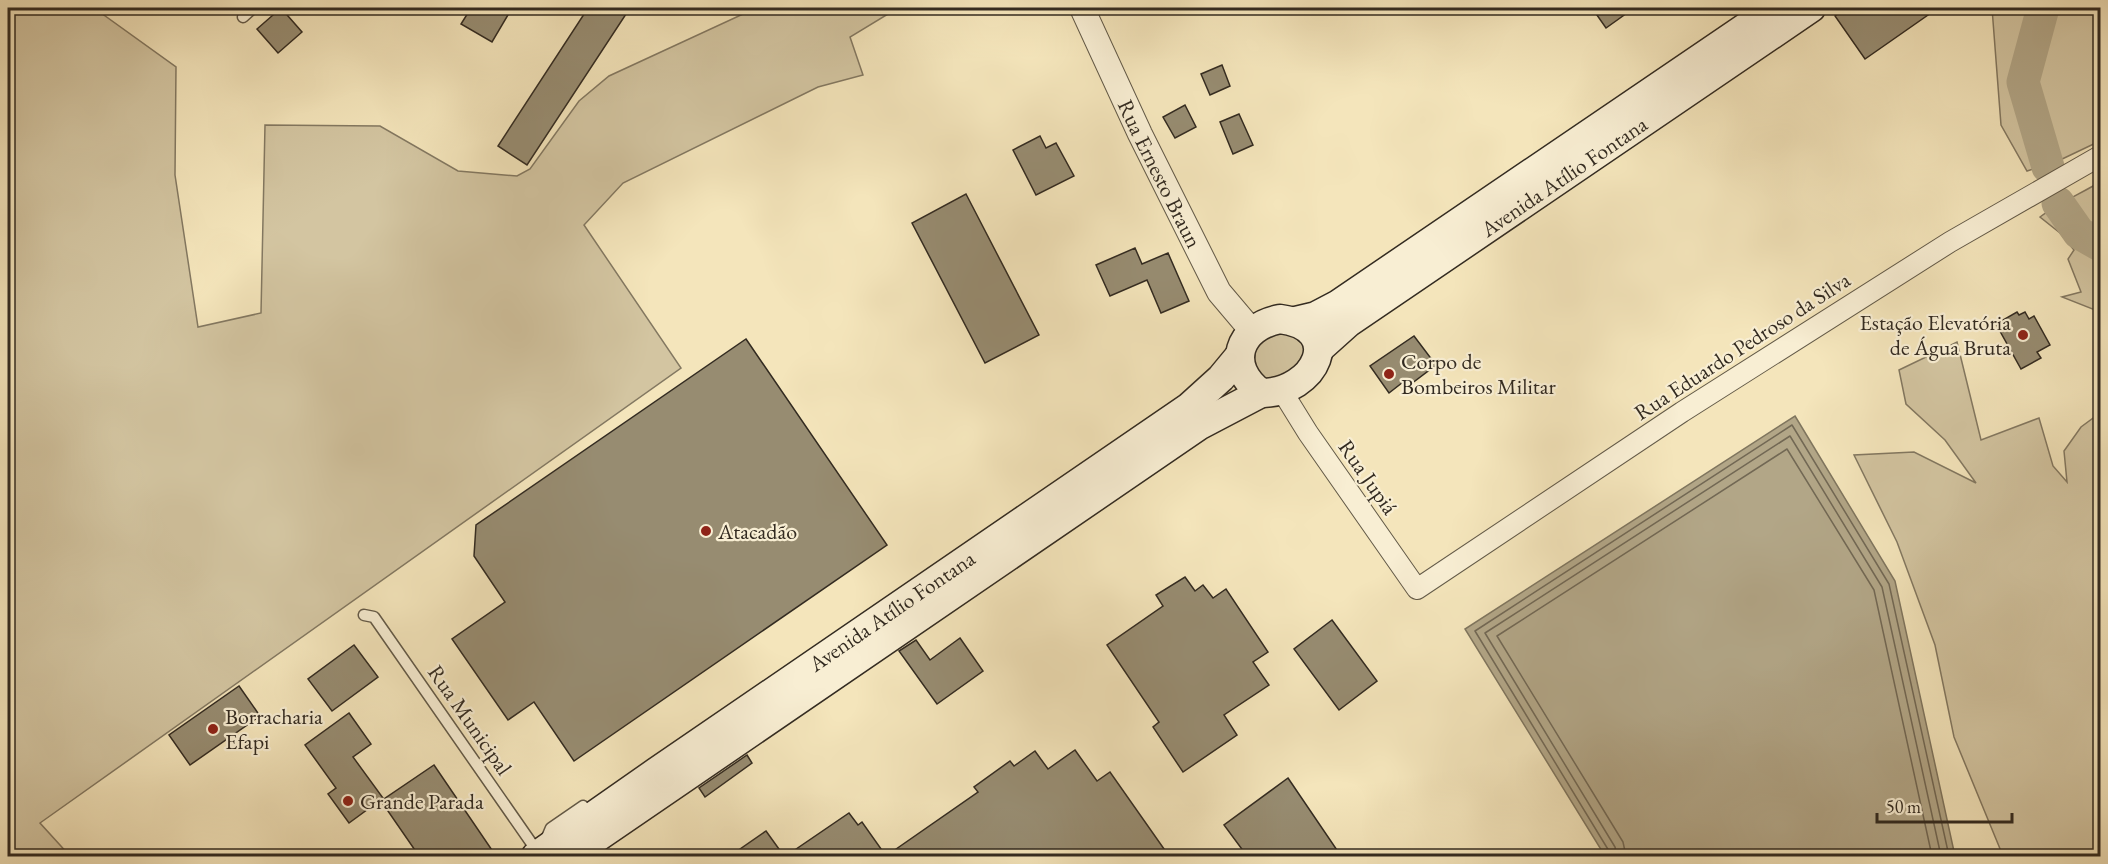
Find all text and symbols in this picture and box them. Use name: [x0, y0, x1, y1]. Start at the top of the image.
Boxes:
street label: Rua Ernesto Braun: [1111, 95, 1209, 253]
street label: Avenida Atílio Fontana: [1474, 109, 1653, 244]
street label: Rua Eduardo Pedroso da Silva: [1628, 265, 1856, 427]
place label: Estação Elevatória de Água Bruta: [1859, 308, 2011, 362]
marker: Estação Elevatória de Água Bruta: [2016, 328, 2030, 342]
place label: Corpo de Bombeiros Militar: [1401, 347, 1557, 401]
marker: Corpo de Bombeiros Militar: [1382, 367, 1396, 381]
street label: Rua Jupiá: [1332, 434, 1404, 520]
place label: Atacadão: [717, 517, 797, 546]
marker: Atacadão: [699, 524, 713, 538]
street label: Avenida Atílio Fontana: [802, 543, 981, 678]
street label: Rua Municipal: [421, 659, 519, 781]
place label: Borracharia Efapi: [225, 702, 323, 756]
marker: Borracharia Efapi: [206, 722, 220, 736]
scale bar: [1877, 786, 2012, 824]
place label: Grande Parada: [360, 787, 484, 816]
marker: Grande Parada: [341, 794, 355, 808]
text: 50 m: [1886, 795, 1921, 818]

